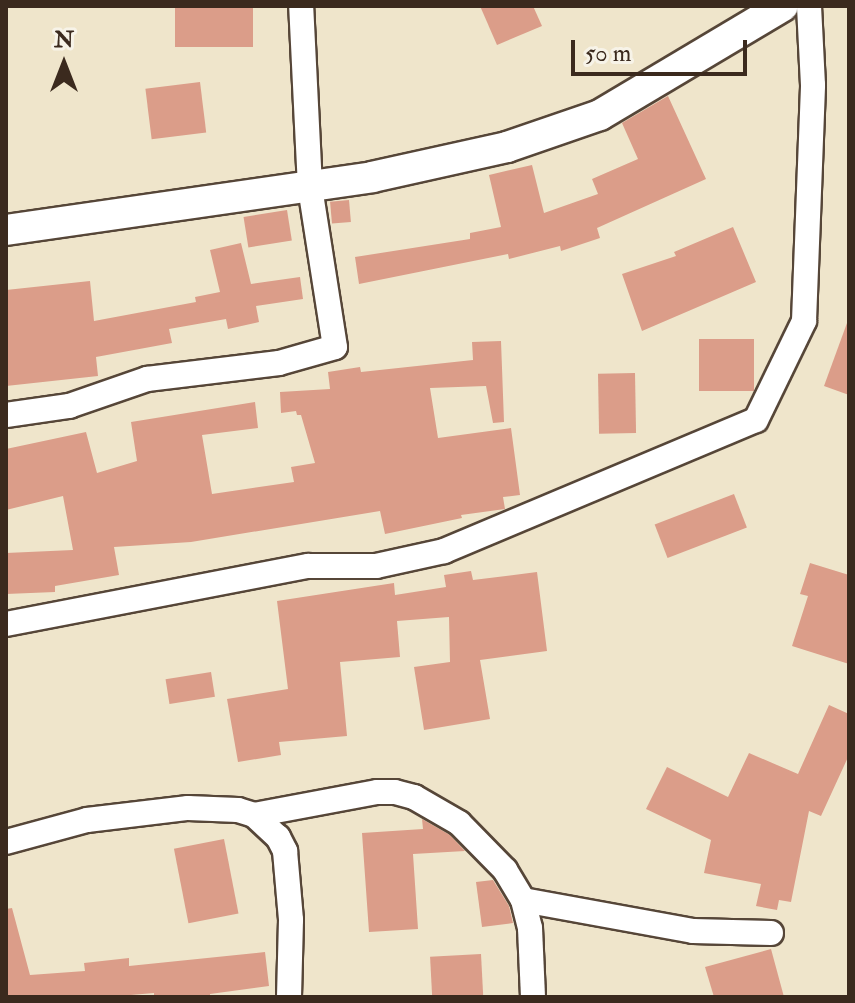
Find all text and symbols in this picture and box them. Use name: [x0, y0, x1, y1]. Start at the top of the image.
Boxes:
north arrow: [24, 24, 104, 104]
scale bar: [575, 24, 751, 74]
text: N: [54, 26, 74, 54]
text: 50 m: [585, 38, 631, 69]

